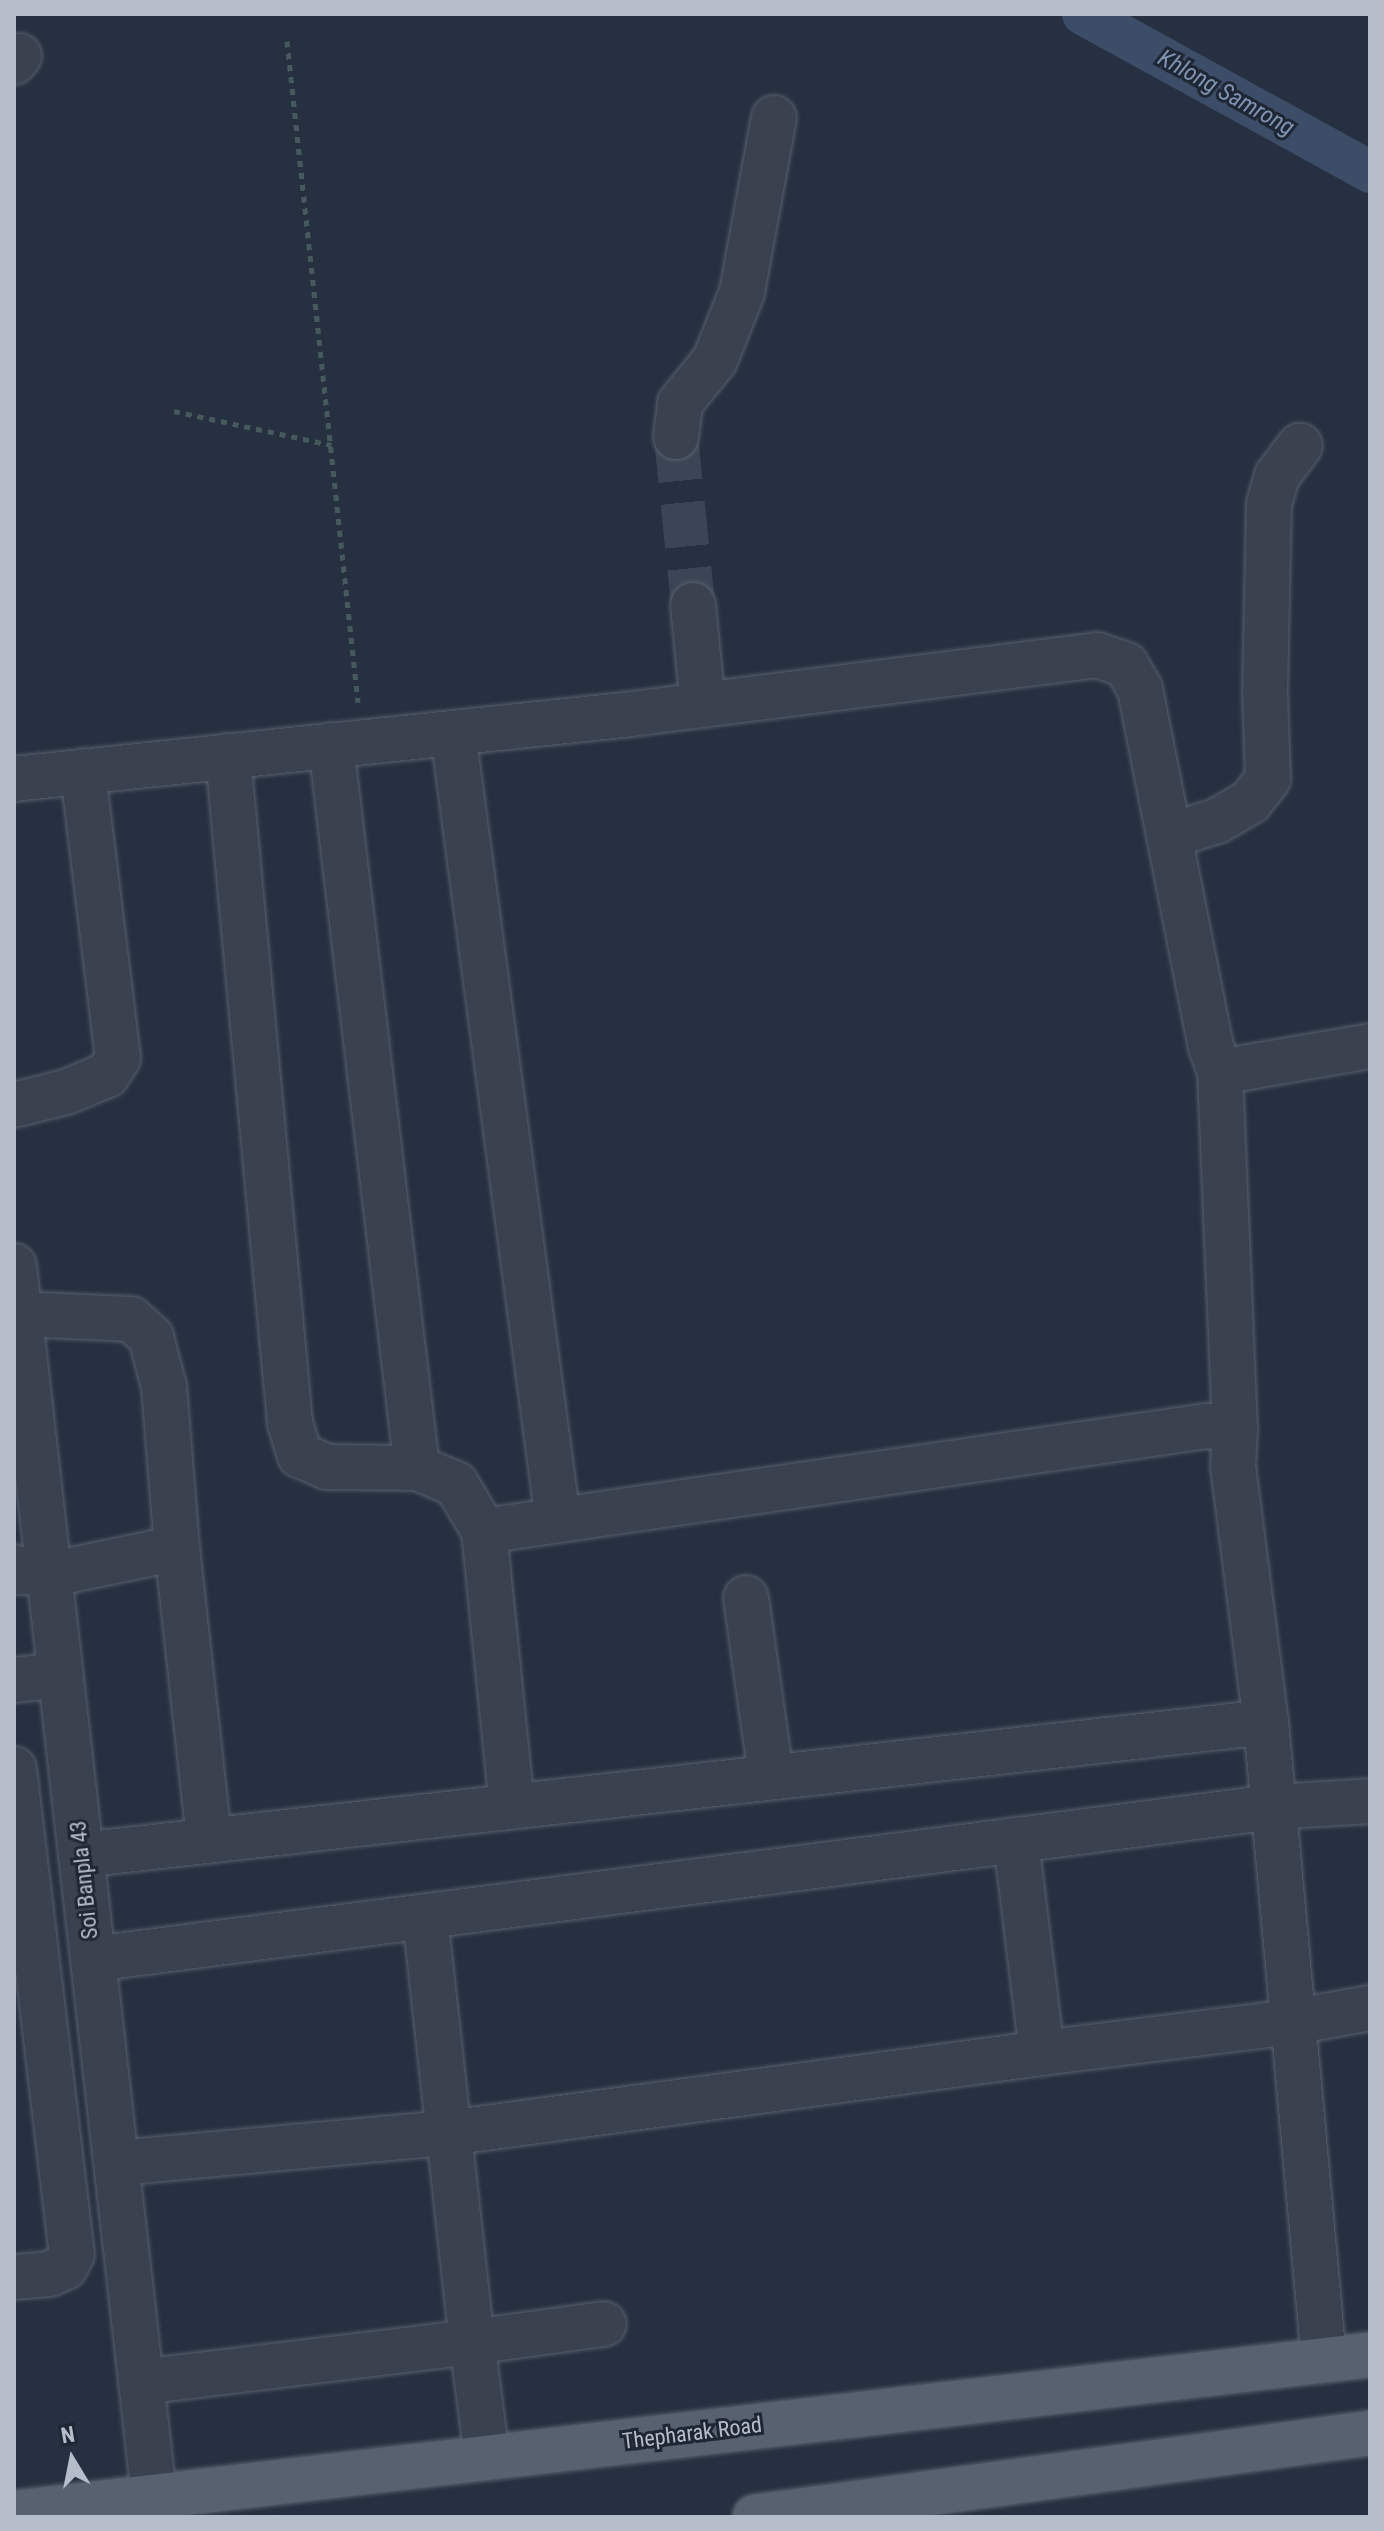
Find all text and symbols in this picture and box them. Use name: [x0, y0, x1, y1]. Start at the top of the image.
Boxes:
water label: Khlong Samrong: [1153, 44, 1299, 142]
street label: Soi Banpla 43: [65, 1819, 103, 1941]
street label: Thepharak Road: [621, 2411, 763, 2455]
north arrow: [32, 2419, 112, 2499]
text: N: [59, 2421, 77, 2448]

